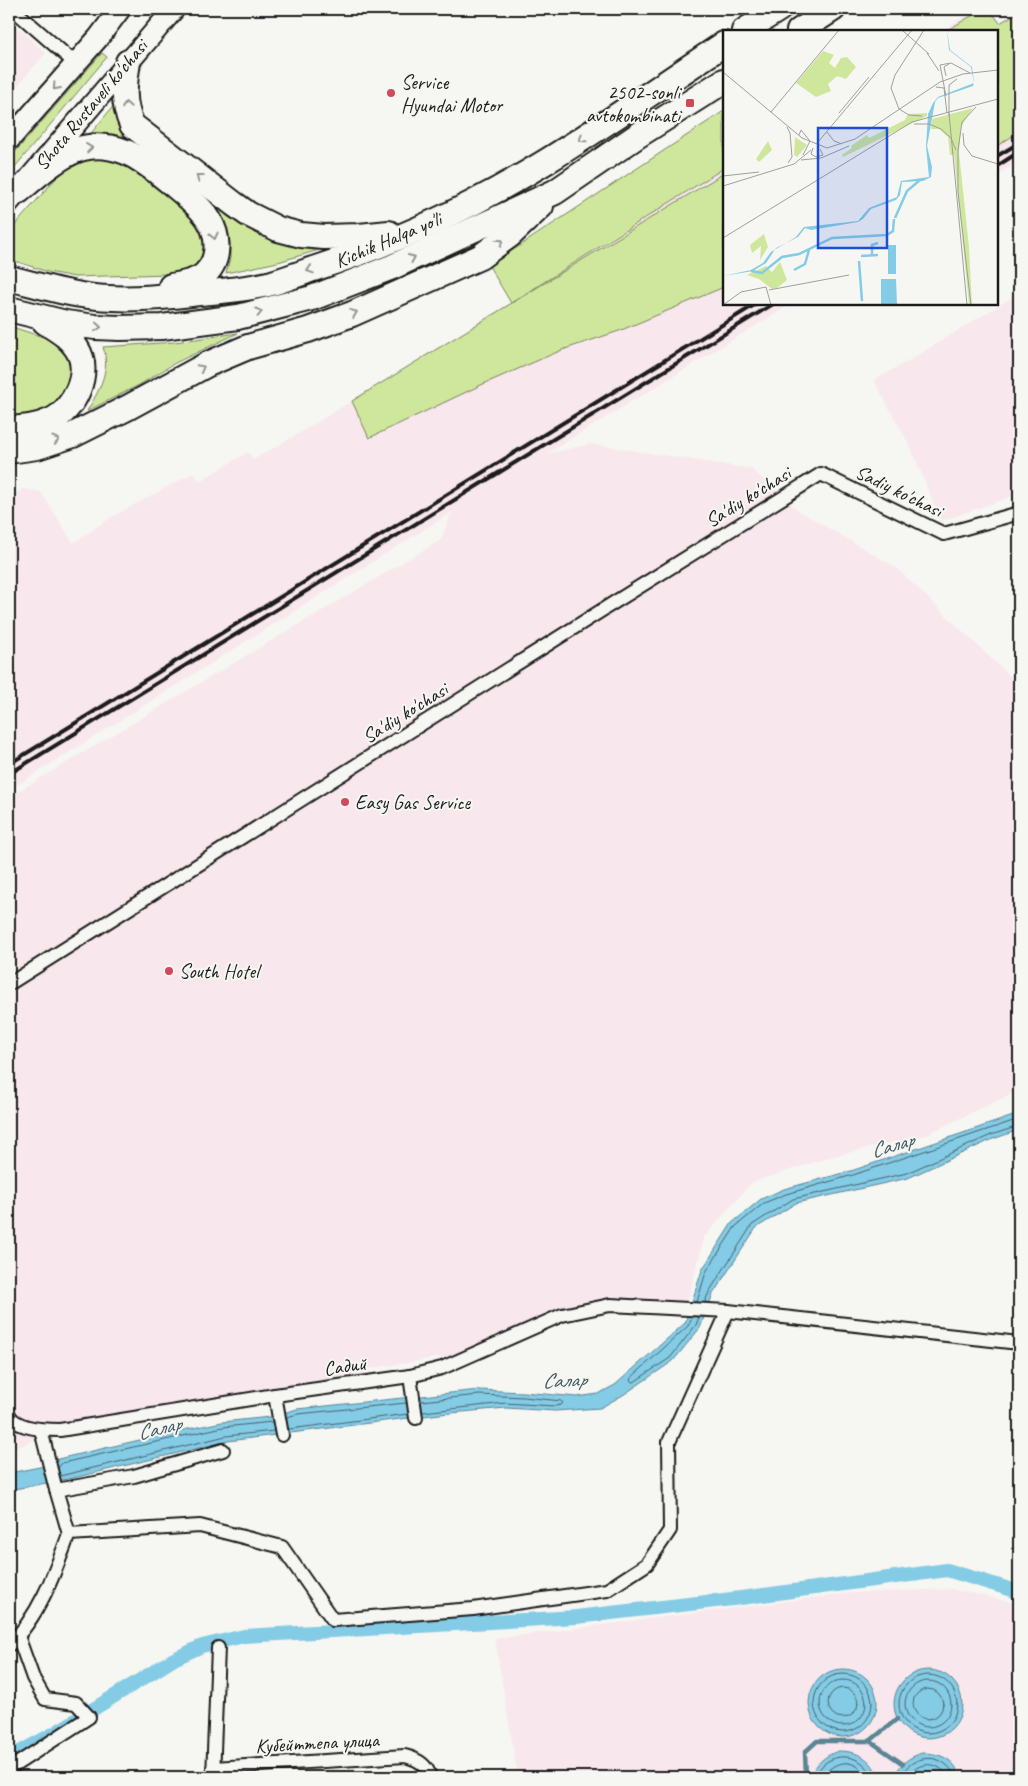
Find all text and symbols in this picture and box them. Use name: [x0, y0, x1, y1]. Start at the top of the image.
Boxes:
inset map: [723, 30, 998, 305]
street label: Shota Rustaveli ko'chasi: [29, 33, 154, 175]
place label: Service Hyundai Motor: [401, 70, 504, 118]
place label: 2502-sonli avtokombinati: [586, 80, 682, 128]
one-way arrow: [52, 81, 61, 90]
marker: Service Hyundai Motor: [385, 87, 397, 99]
marker: 2502-sonli avtokombinati: [684, 97, 696, 109]
one-way arrow: [121, 100, 131, 109]
one-way arrow: [578, 133, 587, 142]
one-way arrow: [85, 143, 93, 154]
one-way arrow: [196, 175, 205, 183]
street label: Kichik Halqa yo'li: [331, 205, 447, 274]
one-way arrow: [208, 231, 219, 240]
one-way arrow: [494, 239, 504, 248]
one-way arrow: [407, 254, 416, 265]
one-way arrow: [306, 265, 315, 275]
one-way arrow: [254, 307, 263, 318]
one-way arrow: [349, 309, 358, 319]
one-way arrow: [94, 321, 102, 332]
one-way arrow: [196, 364, 205, 374]
one-way arrow: [52, 436, 60, 446]
street label: Sadiy ko'chasi: [851, 459, 949, 524]
street label: Sa'diy ko'chasi: [701, 460, 797, 533]
street label: Sa'diy ko'chasi: [358, 676, 454, 749]
place label: Easy Gas Service: [355, 790, 471, 815]
marker: Easy Gas Service: [339, 796, 351, 808]
place label: South Hotel: [179, 959, 262, 984]
marker: South Hotel: [163, 965, 175, 977]
water label: Салар: [867, 1126, 920, 1164]
street label: Садий: [322, 1350, 370, 1381]
water label: Салар: [542, 1366, 589, 1394]
water label: Салар: [135, 1410, 186, 1446]
street label: Кубейттепа улица: [255, 1727, 381, 1759]

